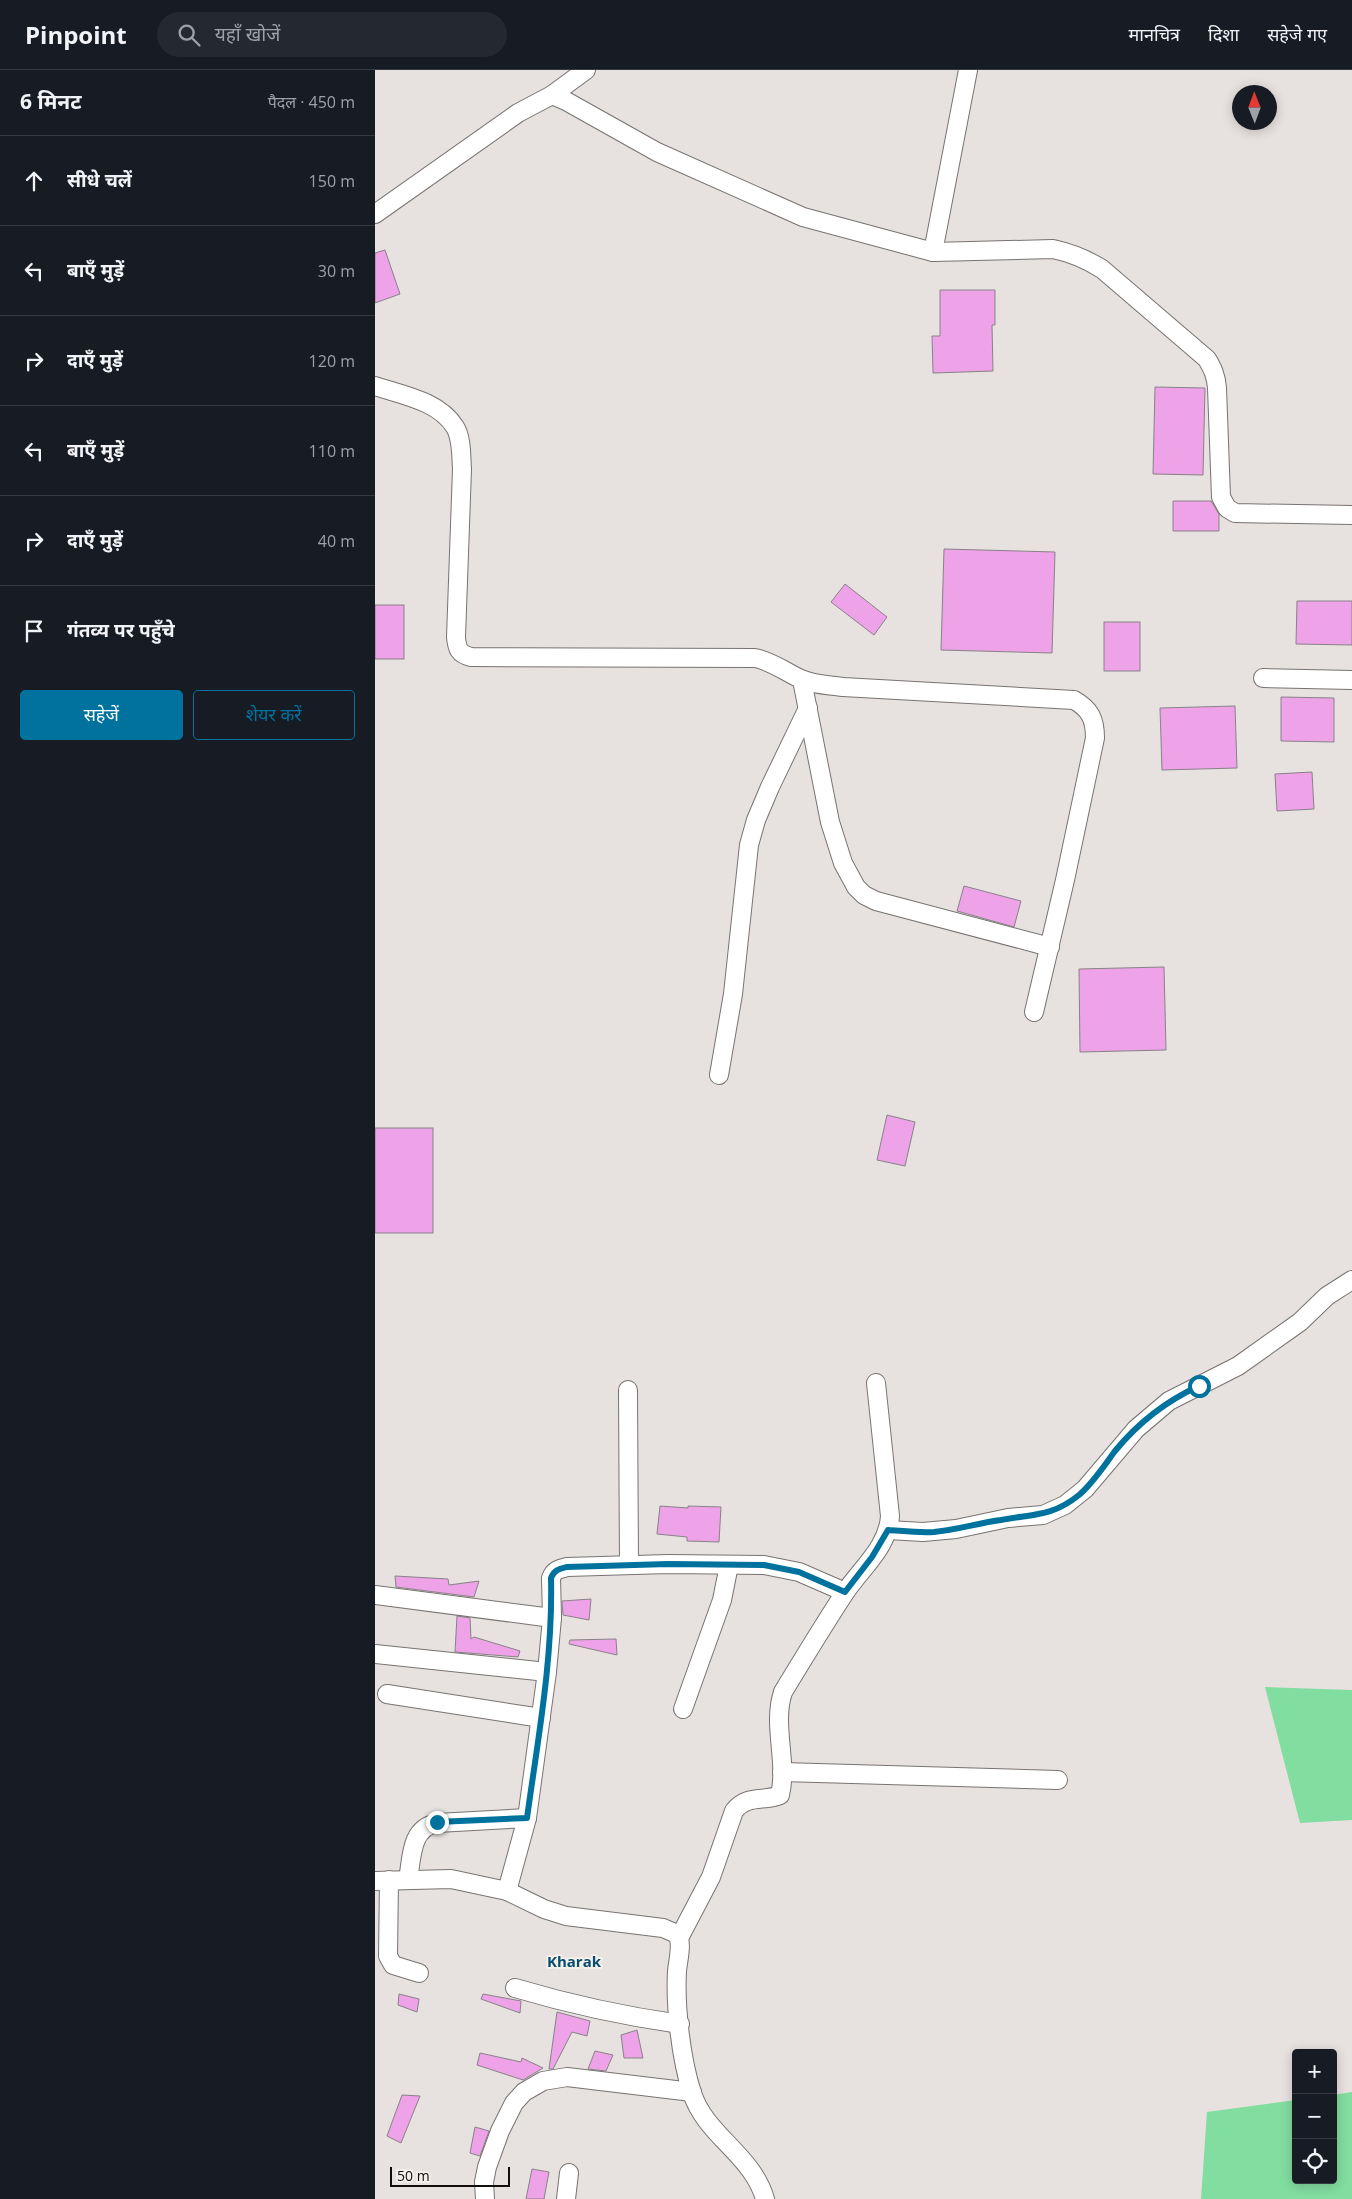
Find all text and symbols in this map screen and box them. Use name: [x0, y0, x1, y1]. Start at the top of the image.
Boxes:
search box: [157, 12, 507, 57]
text: Pinpoint: [25, 18, 127, 51]
icon: search: [175, 21, 203, 49]
text: यहाँ खोजें: [215, 21, 280, 47]
text: मानचित्र: [1129, 22, 1180, 46]
text: दिशा: [1208, 22, 1239, 46]
text: सहेजे गए: [1267, 22, 1327, 46]
north arrow: [1232, 85, 1277, 130]
text: 6 मिनट: [20, 87, 82, 115]
text: पैदल · 450 m: [268, 91, 355, 113]
icon: ahead: [20, 167, 48, 195]
text: सीधे चलें: [67, 167, 132, 193]
text: 150 m: [309, 170, 355, 192]
icon: left: [20, 257, 48, 285]
text: बाएँ मुड़ें: [67, 257, 124, 283]
text: 30 m: [318, 260, 355, 282]
icon: right: [20, 347, 48, 375]
text: दाएँ मुड़ें: [67, 347, 123, 373]
text: 120 m: [309, 350, 355, 372]
icon: left: [20, 437, 48, 465]
text: बाएँ मुड़ें: [67, 437, 124, 463]
text: 110 m: [309, 440, 355, 462]
icon: right: [20, 527, 48, 555]
text: दाएँ मुड़ें: [67, 527, 123, 553]
text: 40 m: [318, 530, 355, 552]
icon: arrive: [20, 617, 48, 645]
text: गंतव्य पर पहुँचे: [67, 617, 175, 643]
button: सहेजें: [20, 690, 183, 740]
button: शेयर करें: [193, 690, 355, 740]
route start: [1188, 1375, 1211, 1398]
route end: [426, 1811, 449, 1834]
district label: Kharak: [547, 1951, 602, 1971]
map controls: [1292, 2049, 1337, 2184]
button: +: [1292, 2049, 1337, 2094]
button: −: [1292, 2094, 1337, 2139]
button: locate: [1292, 2139, 1337, 2184]
scale bar: [390, 2164, 510, 2187]
text: 50 m: [397, 2166, 430, 2185]

